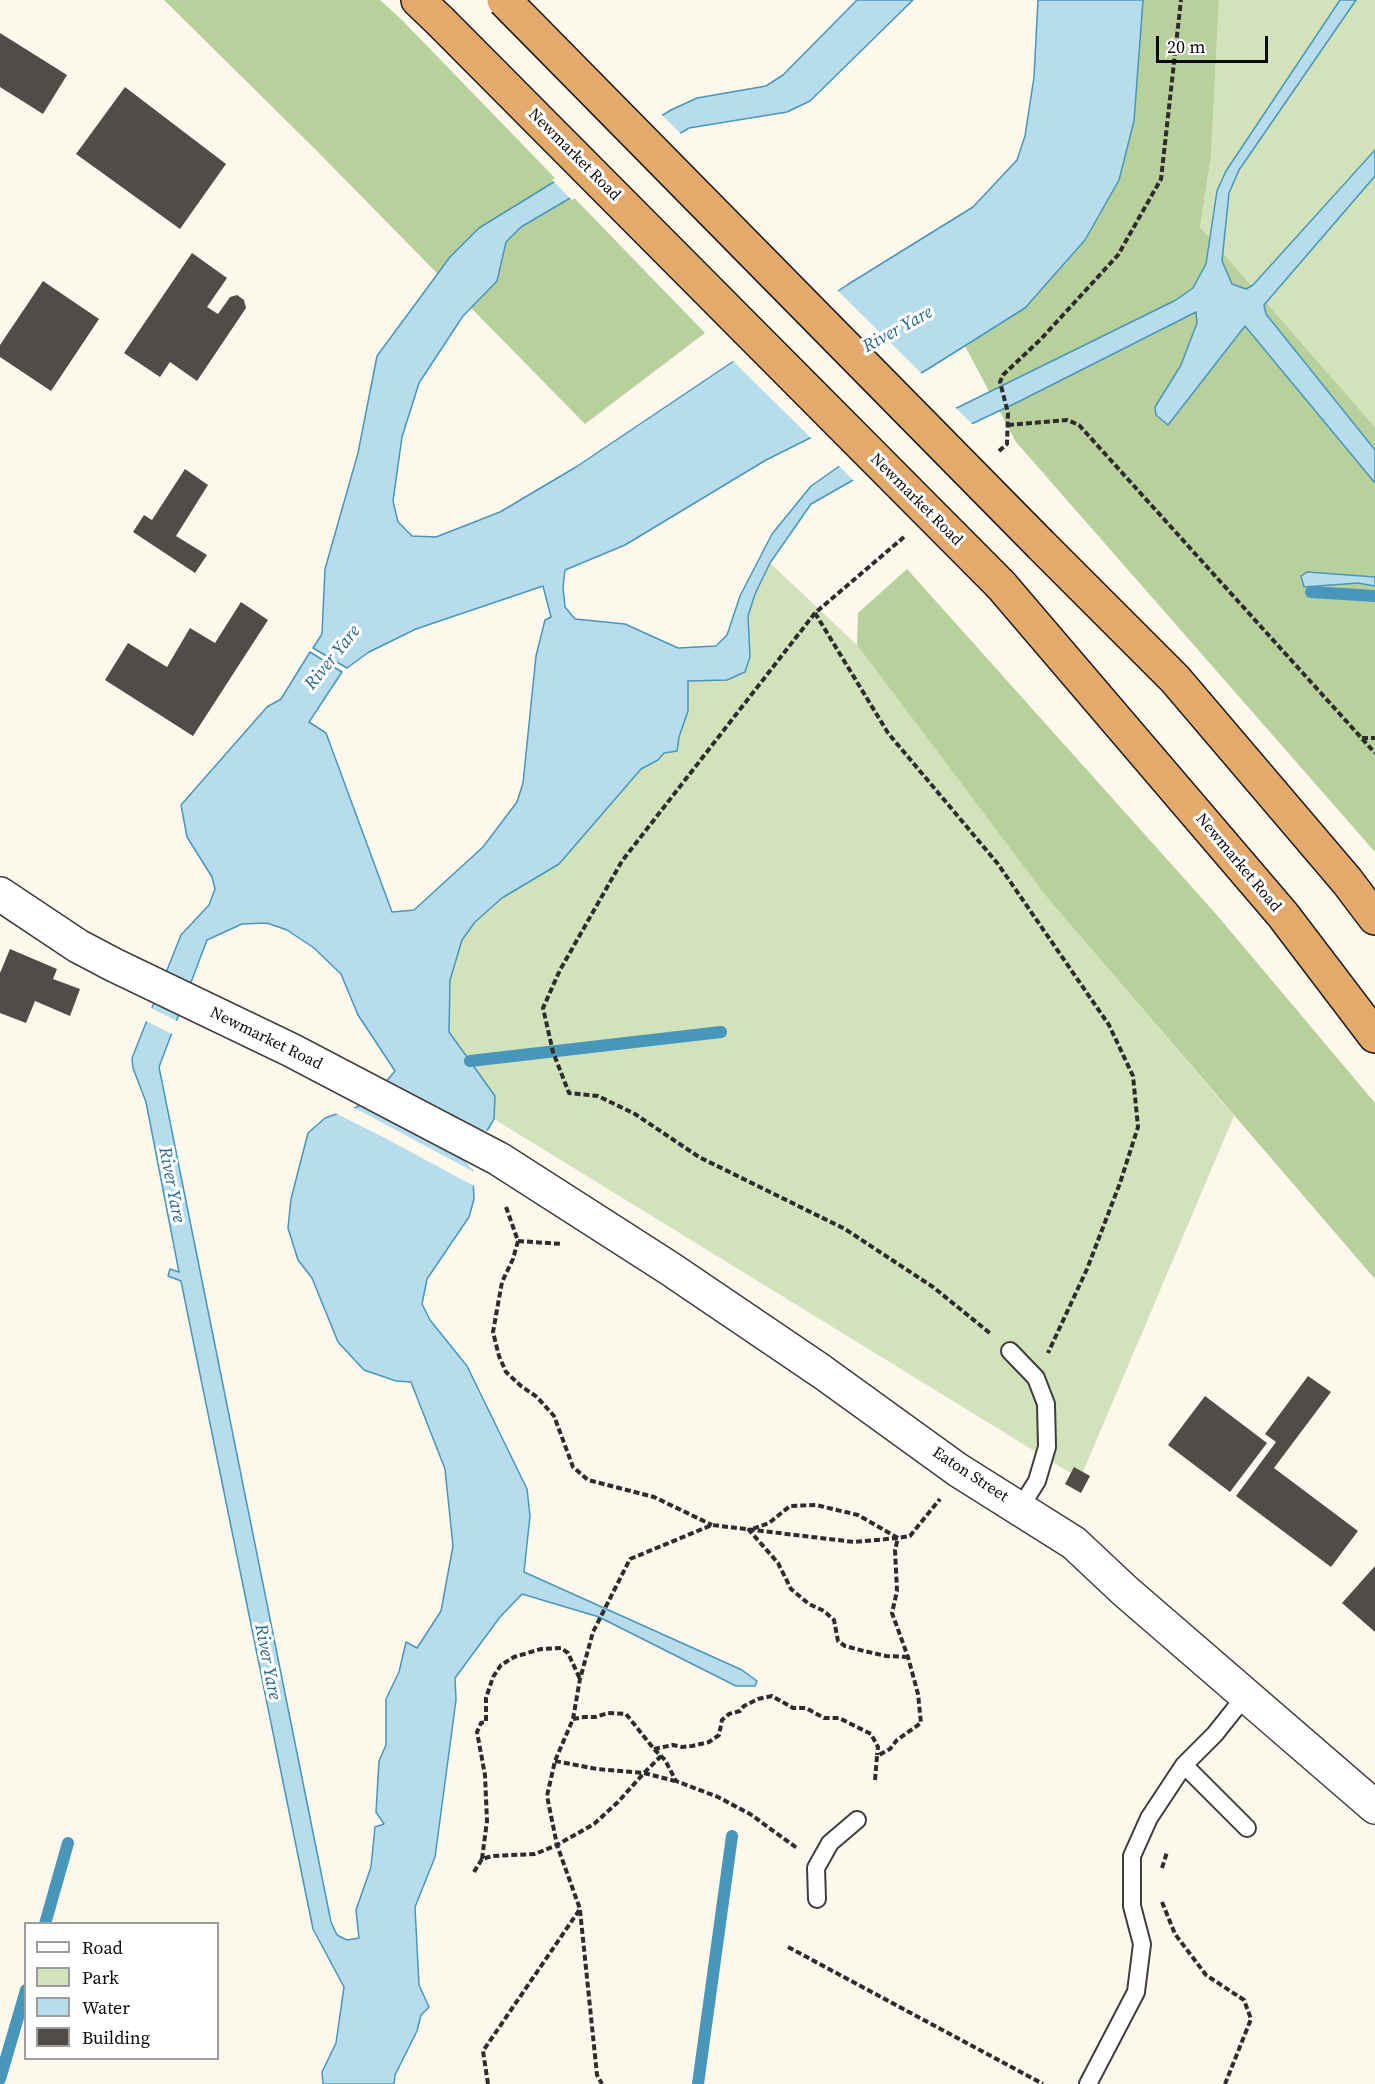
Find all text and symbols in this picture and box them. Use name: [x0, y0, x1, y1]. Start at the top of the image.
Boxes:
scale bar: [1159, 24, 1272, 62]
text: 20 m: [1167, 34, 1205, 59]
street label: Newmarket Road: [524, 105, 624, 205]
water label: River Yare: [859, 302, 937, 358]
street label: Newmarket Road: [866, 450, 966, 550]
water label: River Yare: [300, 621, 366, 695]
street label: Newmarket Road: [1191, 810, 1285, 916]
street label: Newmarket Road: [207, 1003, 325, 1075]
water label: River Yare: [153, 1145, 189, 1225]
street label: Eaton Street: [928, 1443, 1012, 1507]
water label: River Yare: [249, 1622, 285, 1702]
legend: [24, 1922, 219, 2060]
text: Road: [82, 1935, 123, 1960]
text: Park: [82, 1965, 119, 1990]
text: Water: [82, 1995, 130, 2020]
text: Building: [82, 2025, 150, 2050]

